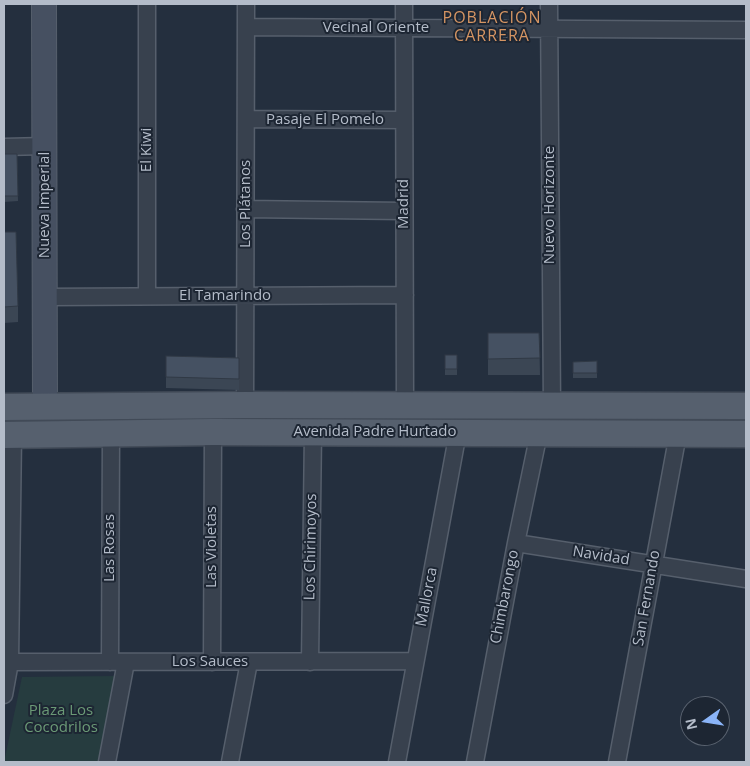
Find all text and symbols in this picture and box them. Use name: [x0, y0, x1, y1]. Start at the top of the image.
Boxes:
district label: POBLACIÓN CARRERA: [441, 8, 543, 46]
street label: Vecinal Oriente: [323, 19, 429, 37]
street label: Pasaje El Pomelo: [266, 111, 384, 129]
street label: El Kiwi: [138, 128, 156, 172]
street label: Nuevo Horizonte: [541, 146, 559, 264]
street label: Nueva Imperial: [36, 152, 54, 258]
street label: Los Plátanos: [237, 160, 255, 248]
street label: Madrid: [395, 179, 413, 229]
street label: El Tamarindo: [179, 287, 271, 305]
street label: Avenida Padre Hurtado: [293, 423, 457, 441]
street label: Los Chirimoyos: [301, 493, 321, 601]
street label: Las Violetas: [203, 506, 221, 588]
street label: Las Rosas: [101, 514, 119, 582]
street label: Navidad: [571, 543, 631, 569]
street label: Chimbarongo: [487, 548, 523, 646]
street label: San Fernando: [630, 549, 664, 647]
street label: Mallorca: [412, 566, 442, 628]
street label: Los Sauces: [172, 653, 248, 671]
north arrow: [680, 696, 730, 746]
park label: Plaza Los Cocodrilos: [24, 702, 98, 737]
text: N: [680, 717, 701, 732]

